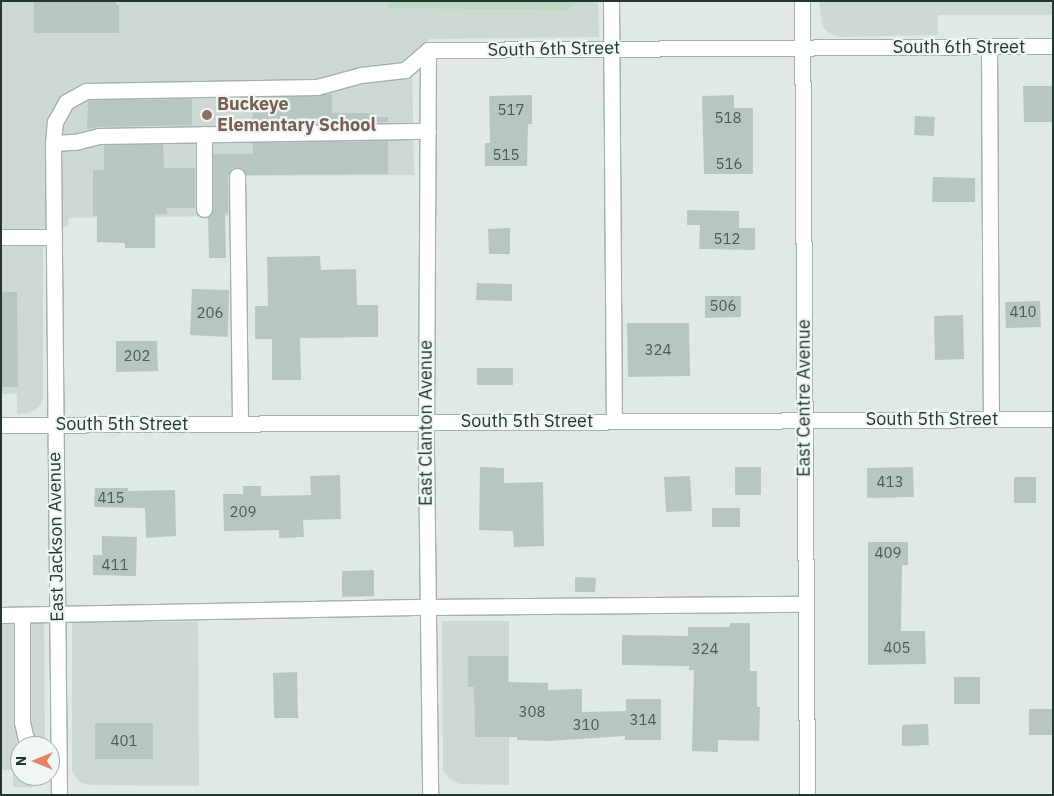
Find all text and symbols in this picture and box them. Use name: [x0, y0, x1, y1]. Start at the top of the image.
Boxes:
street label: South 6th Street: [893, 36, 1025, 58]
street label: South 6th Street: [488, 37, 620, 61]
place label: Buckeye Elementary School: [217, 94, 376, 136]
house number: 517: [498, 101, 524, 119]
marker: Buckeye Elementary School: [201, 109, 213, 121]
house number: 518: [715, 109, 741, 127]
house number: 515: [493, 146, 519, 164]
house number: 516: [716, 155, 742, 173]
house number: 512: [714, 230, 740, 248]
house number: 506: [710, 297, 736, 315]
house number: 410: [1010, 303, 1036, 321]
house number: 206: [197, 304, 223, 322]
street label: East Centre Avenue: [793, 319, 815, 477]
street label: East Clanton Avenue: [415, 340, 437, 506]
house number: 324: [645, 341, 671, 359]
house number: 202: [124, 347, 150, 365]
street label: South 5th Street: [866, 408, 998, 430]
street label: South 5th Street: [461, 410, 593, 432]
street label: South 5th Street: [56, 413, 188, 435]
street label: East Jackson Avenue: [44, 452, 68, 622]
house number: 413: [877, 473, 903, 491]
house number: 415: [98, 489, 124, 507]
house number: 209: [230, 503, 256, 521]
house number: 409: [875, 544, 901, 562]
house number: 411: [102, 556, 128, 574]
house number: 405: [884, 639, 910, 657]
house number: 324: [692, 640, 718, 658]
house number: 308: [519, 703, 545, 721]
house number: 314: [630, 711, 656, 729]
house number: 310: [573, 716, 599, 734]
house number: 401: [111, 732, 137, 750]
north arrow: [10, 736, 60, 786]
text: N: [12, 756, 30, 766]

